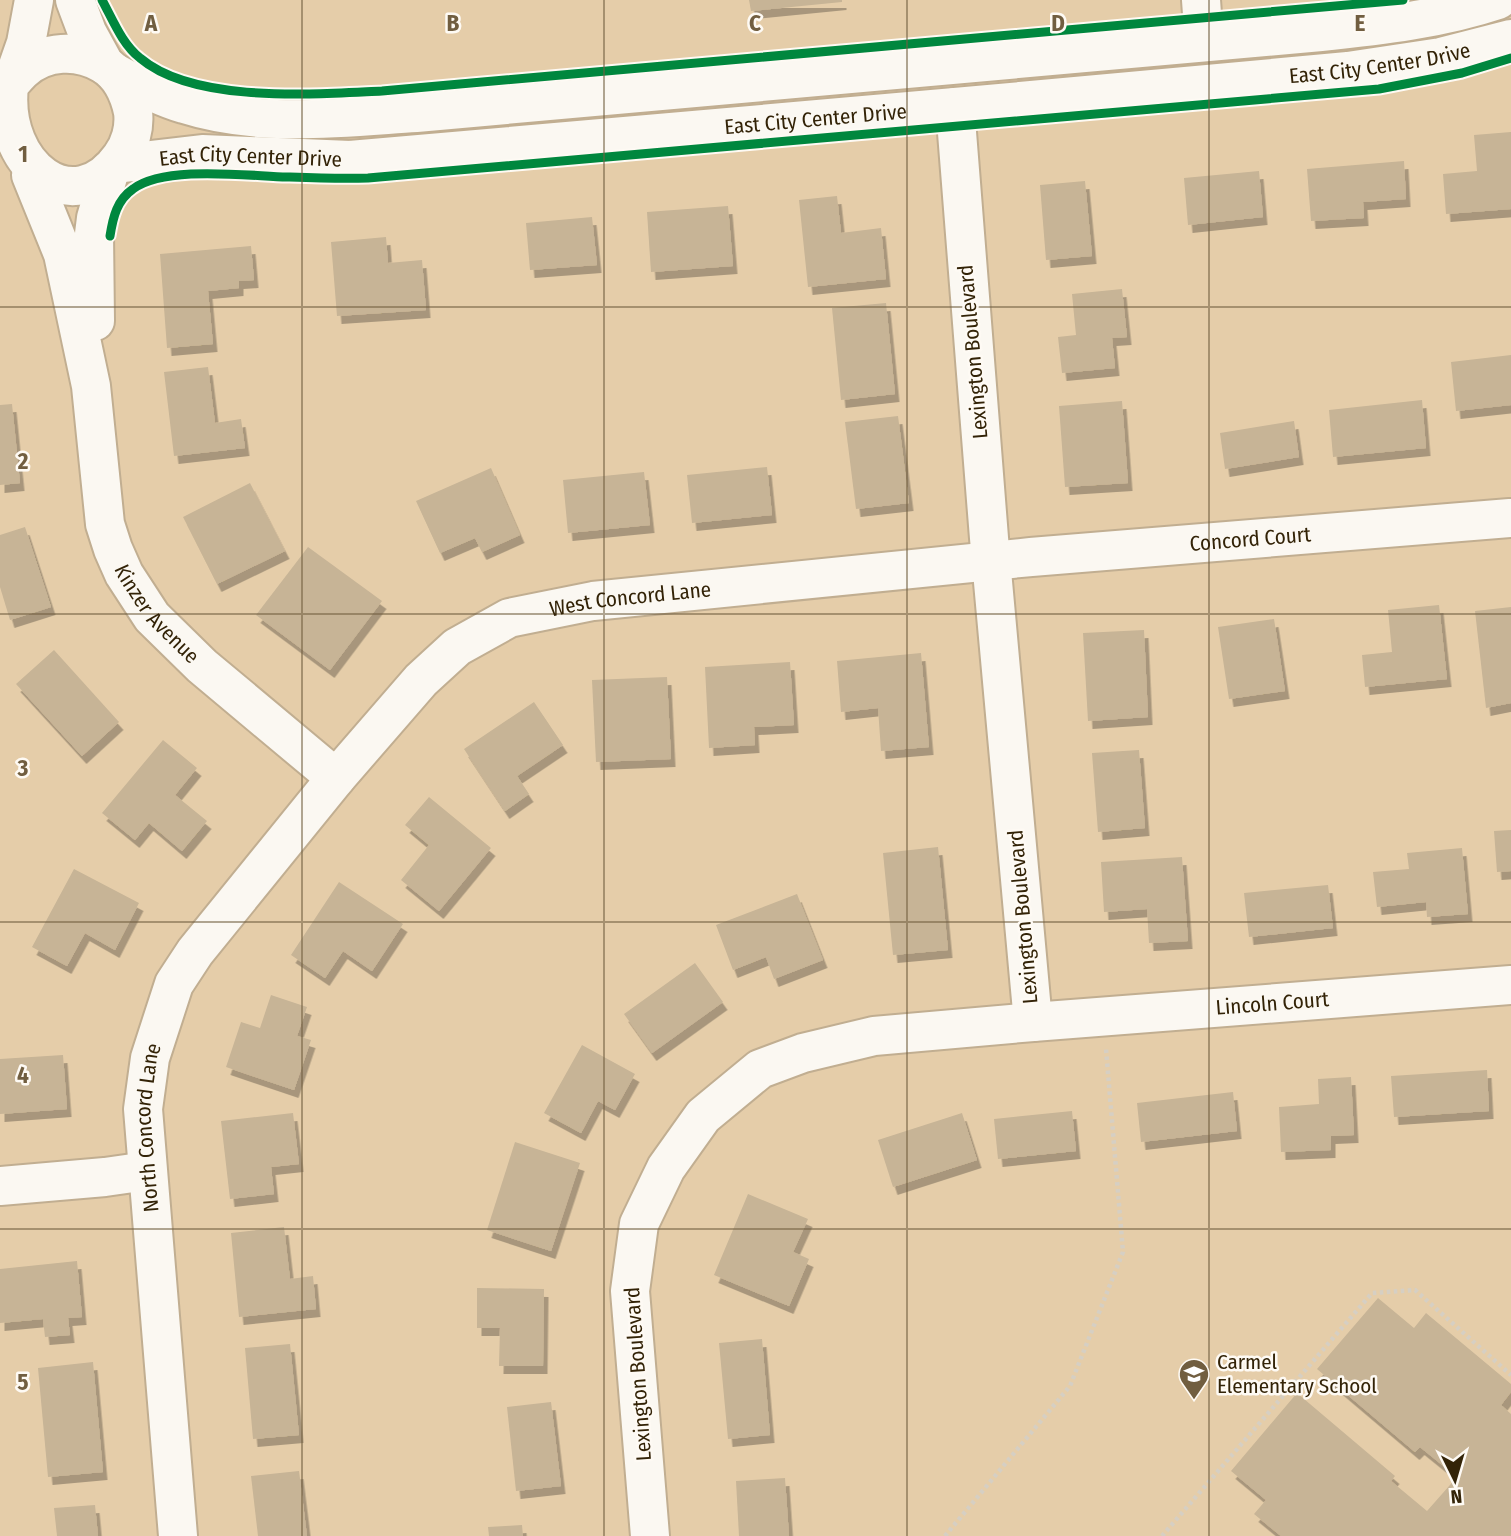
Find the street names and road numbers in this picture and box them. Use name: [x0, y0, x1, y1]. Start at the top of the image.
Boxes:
street label: East City Center Drive: [1288, 37, 1473, 89]
street label: East City Center Drive: [723, 98, 908, 140]
street label: East City Center Drive: [158, 141, 342, 173]
street label: Lexington Boulevard: [952, 264, 994, 440]
street label: Concord Court: [1189, 521, 1312, 557]
street label: Kinzer Avenue: [108, 560, 205, 669]
street label: West Concord Lane: [547, 576, 712, 622]
street label: Lexington Boulevard: [1002, 829, 1044, 1005]
street label: Lincoln Court: [1215, 986, 1330, 1021]
street label: North Concord Lane: [130, 1040, 167, 1213]
street label: Lexington Boulevard: [619, 1286, 657, 1462]

